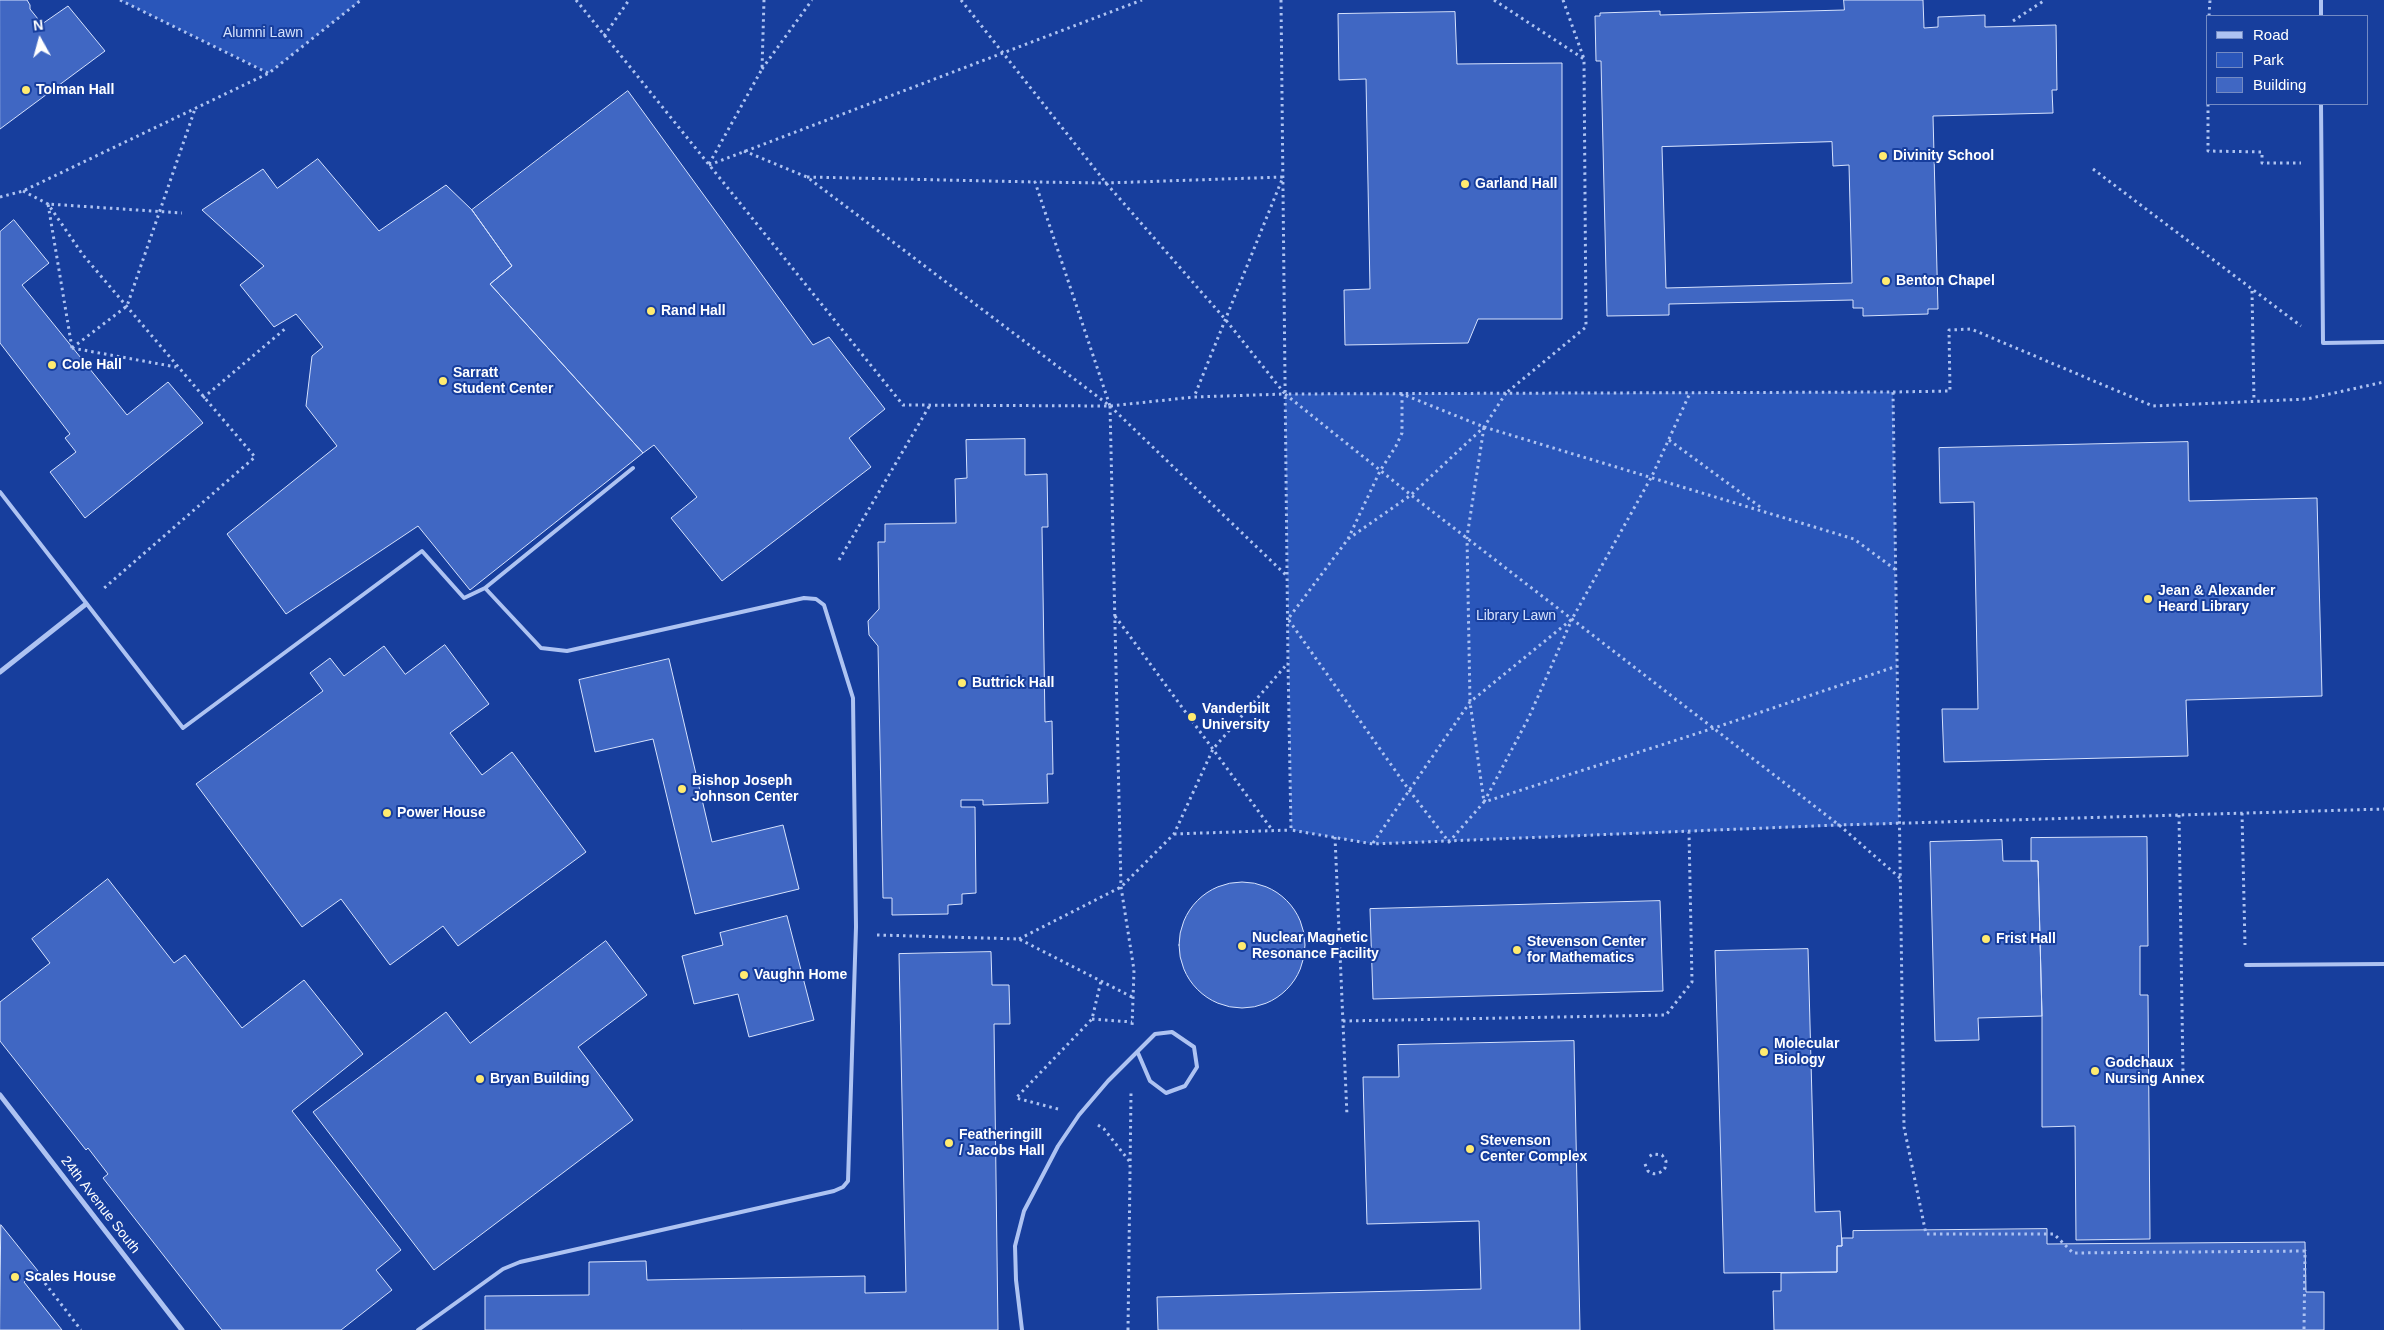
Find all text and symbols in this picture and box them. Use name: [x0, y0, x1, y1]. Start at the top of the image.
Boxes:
north arrow: [15, 15, 65, 65]
legend: [2206, 15, 2369, 105]
text: N: [32, 17, 44, 34]
park label: Alumni Lawn: [223, 25, 303, 41]
text: Road: [2253, 26, 2289, 43]
text: Park: [2253, 51, 2284, 68]
text: Building: [2253, 76, 2306, 93]
place label: Tolman Hall: [36, 82, 114, 98]
marker: Tolman Hall: [20, 84, 32, 96]
place label: Divinity School: [1893, 148, 1994, 164]
marker: Divinity School: [1877, 150, 1889, 162]
place label: Garland Hall: [1475, 176, 1557, 192]
marker: Garland Hall: [1459, 178, 1471, 190]
place label: Benton Chapel: [1896, 273, 1995, 289]
marker: Benton Chapel: [1880, 275, 1892, 287]
place label: Rand Hall: [661, 303, 726, 319]
marker: Rand Hall: [645, 305, 657, 317]
place label: Cole Hall: [62, 357, 122, 373]
marker: Cole Hall: [46, 359, 58, 371]
place label: Sarratt Student Center: [453, 365, 553, 398]
marker: Sarratt Student Center: [437, 375, 449, 387]
place label: Jean & Alexander Heard Library: [2158, 583, 2275, 616]
marker: Jean & Alexander Heard Library: [2142, 593, 2154, 605]
park label: Library Lawn: [1476, 608, 1556, 624]
place label: Buttrick Hall: [972, 675, 1054, 691]
marker: Buttrick Hall: [956, 677, 968, 689]
place label: Vanderbilt University: [1202, 701, 1270, 734]
marker: Vanderbilt University: [1186, 711, 1198, 723]
place label: Bishop Joseph Johnson Center: [692, 773, 799, 806]
marker: Bishop Joseph Johnson Center: [676, 783, 688, 795]
place label: Power House: [397, 805, 486, 821]
marker: Power House: [381, 807, 393, 819]
place label: Nuclear Magnetic Resonance Facility: [1252, 930, 1379, 962]
place label: Frist Hall: [1996, 931, 2056, 947]
marker: Frist Hall: [1980, 933, 1992, 945]
place label: Stevenson Center for Mathematics: [1527, 934, 1646, 966]
marker: Nuclear Magnetic Resonance Facility: [1236, 940, 1248, 952]
marker: Stevenson Center for Mathematics: [1511, 944, 1523, 956]
place label: Vaughn Home: [754, 967, 847, 983]
marker: Vaughn Home: [738, 969, 750, 981]
place label: Molecular Biology: [1774, 1036, 1839, 1068]
marker: Molecular Biology: [1758, 1046, 1770, 1058]
place label: Godchaux Nursing Annex: [2105, 1055, 2205, 1088]
marker: Godchaux Nursing Annex: [2089, 1065, 2101, 1077]
place label: Bryan Building: [490, 1071, 590, 1087]
marker: Bryan Building: [474, 1073, 486, 1085]
place label: Featheringill / Jacobs Hall: [959, 1127, 1045, 1160]
place label: Stevenson Center Complex: [1480, 1133, 1587, 1166]
marker: Featheringill / Jacobs Hall: [943, 1137, 955, 1149]
marker: Stevenson Center Complex: [1464, 1143, 1476, 1155]
street label: 24th Avenue South: [57, 1153, 143, 1257]
place label: Scales House: [25, 1269, 116, 1285]
marker: Scales House: [9, 1271, 21, 1283]

